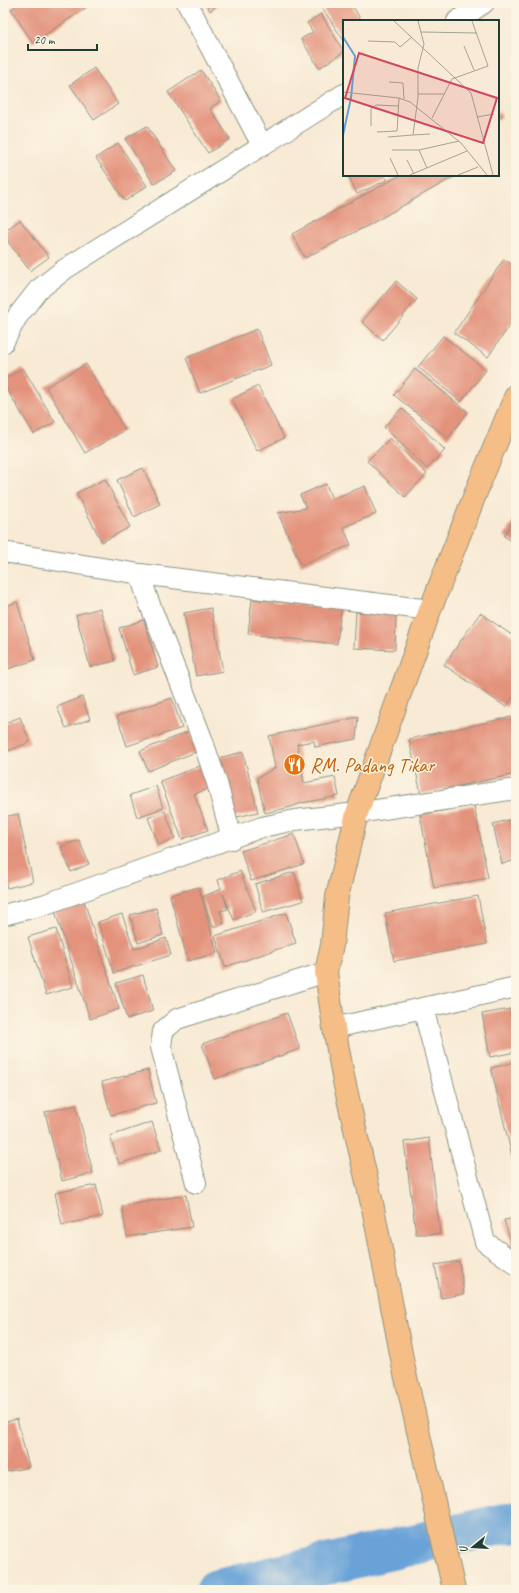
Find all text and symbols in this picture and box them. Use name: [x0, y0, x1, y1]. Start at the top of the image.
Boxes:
inset map: [343, 20, 499, 176]
scale bar: [28, 26, 97, 52]
text: 20 m: [34, 32, 56, 48]
restaurant icon: RM. Padang Tikar: [282, 752, 308, 778]
place label: RM. Padang Tikar: [310, 753, 436, 778]
north arrow: [453, 1527, 493, 1567]
text: U: [455, 1543, 471, 1555]

